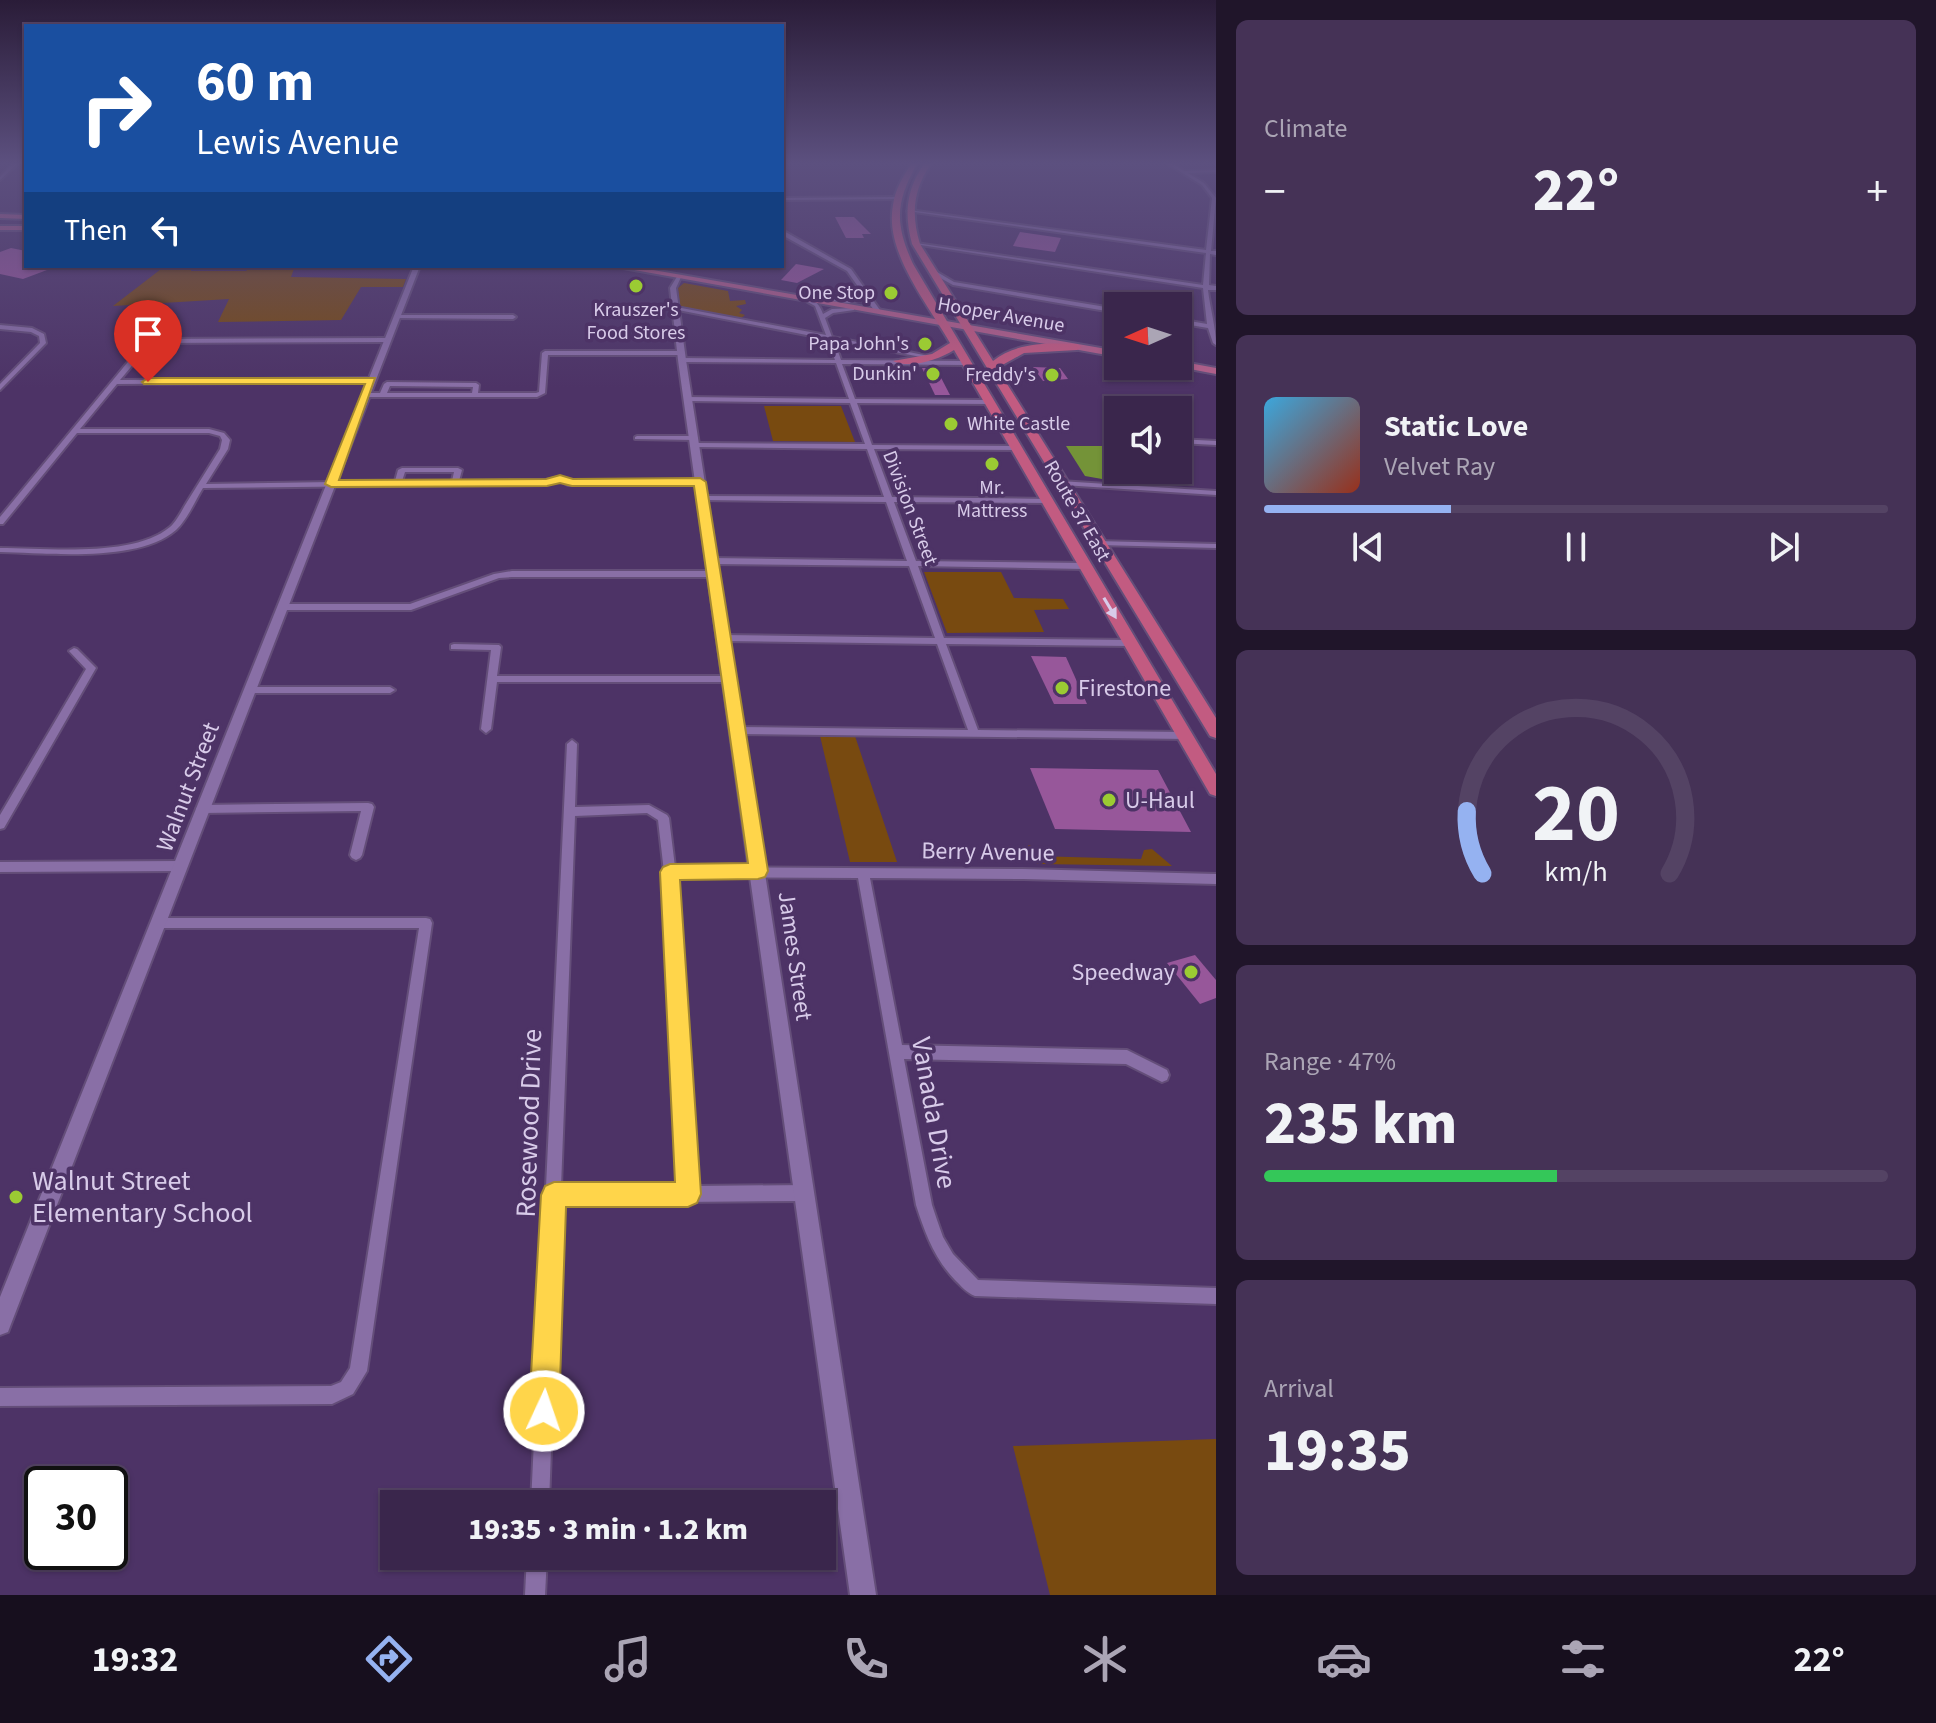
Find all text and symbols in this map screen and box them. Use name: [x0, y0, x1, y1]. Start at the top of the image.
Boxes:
text: 60 m: [196, 43, 314, 122]
icon: right: [64, 56, 168, 160]
text: Climate: [1264, 110, 1348, 147]
text: Lewis Avenue: [196, 117, 399, 168]
text: 22°: [1533, 149, 1619, 234]
text: −: [1264, 161, 1286, 224]
text: +: [1866, 161, 1888, 224]
icon: left: [144, 208, 188, 252]
text: Then: [64, 209, 128, 252]
marker: Krauszer's Food Stores: [627, 277, 645, 295]
place label: One Stop: [798, 279, 875, 307]
marker: One Stop: [882, 284, 900, 302]
street label: Hooper Avenue: [935, 290, 1067, 340]
north arrow: [1104, 292, 1192, 380]
map controls: [1104, 292, 1192, 484]
place label: Krauszer's Food Stores: [587, 296, 685, 347]
pin: [114, 300, 182, 382]
icon: arrive: [126, 312, 170, 356]
place label: Papa John's: [808, 330, 909, 358]
marker: Papa John's: [916, 335, 934, 353]
place label: Dunkin': [852, 360, 917, 388]
place label: Freddy's: [965, 361, 1036, 389]
marker: Dunkin': [924, 365, 942, 383]
marker: Freddy's: [1043, 366, 1061, 384]
button: sound: [1104, 396, 1192, 484]
text: Static Love: [1384, 405, 1528, 448]
place label: White Castle: [967, 410, 1070, 438]
marker: White Castle: [942, 415, 960, 433]
street label: Division Street: [875, 447, 945, 570]
text: Velvet Ray: [1384, 448, 1495, 485]
marker: Mr. Mattress: [983, 455, 1001, 473]
street label: Route 37 East: [1037, 455, 1117, 567]
place label: Mr. Mattress: [957, 474, 1027, 525]
icon: previous: [1346, 525, 1390, 569]
icon: pause: [1554, 525, 1598, 569]
icon: next: [1762, 525, 1806, 569]
one-way arrow: [1103, 597, 1117, 619]
place label: Firestone: [1078, 671, 1171, 706]
marker: Firestone: [1053, 679, 1071, 697]
street label: Walnut Street: [147, 717, 229, 857]
text: 20: [1532, 754, 1620, 872]
place label: U-Haul: [1125, 783, 1195, 818]
marker: U-Haul: [1100, 791, 1118, 809]
street label: Berry Avenue: [921, 833, 1055, 871]
text: km/h: [1544, 852, 1608, 892]
street label: James Street: [769, 889, 821, 1023]
place label: Speedway: [1071, 955, 1175, 990]
marker: Speedway: [1182, 963, 1200, 981]
street label: Rosewood Drive: [506, 1028, 552, 1218]
street label: Vanada Drive: [901, 1034, 967, 1192]
text: Range · 47%: [1264, 1043, 1396, 1080]
text: 235 km: [1264, 1082, 1457, 1167]
place label: Walnut Street Elementary School: [32, 1161, 253, 1233]
marker: Walnut Street Elementary School: [7, 1188, 25, 1206]
position arrow: [502, 1369, 586, 1453]
text: Arrival: [1264, 1370, 1334, 1407]
text: 19:35: [1264, 1409, 1411, 1494]
speed limit sign: 30: [24, 1466, 128, 1570]
text: 19:35 · 3 min · 1.2 km: [468, 1508, 748, 1551]
icon: directions: [361, 1631, 417, 1687]
icon: music: [600, 1631, 656, 1687]
icon: phone: [838, 1631, 894, 1687]
icon: climate: [1077, 1631, 1133, 1687]
icon: car: [1316, 1631, 1372, 1687]
icon: filters: [1555, 1631, 1611, 1687]
text: 19:32: [91, 1634, 178, 1685]
text: 22°: [1793, 1634, 1845, 1685]

